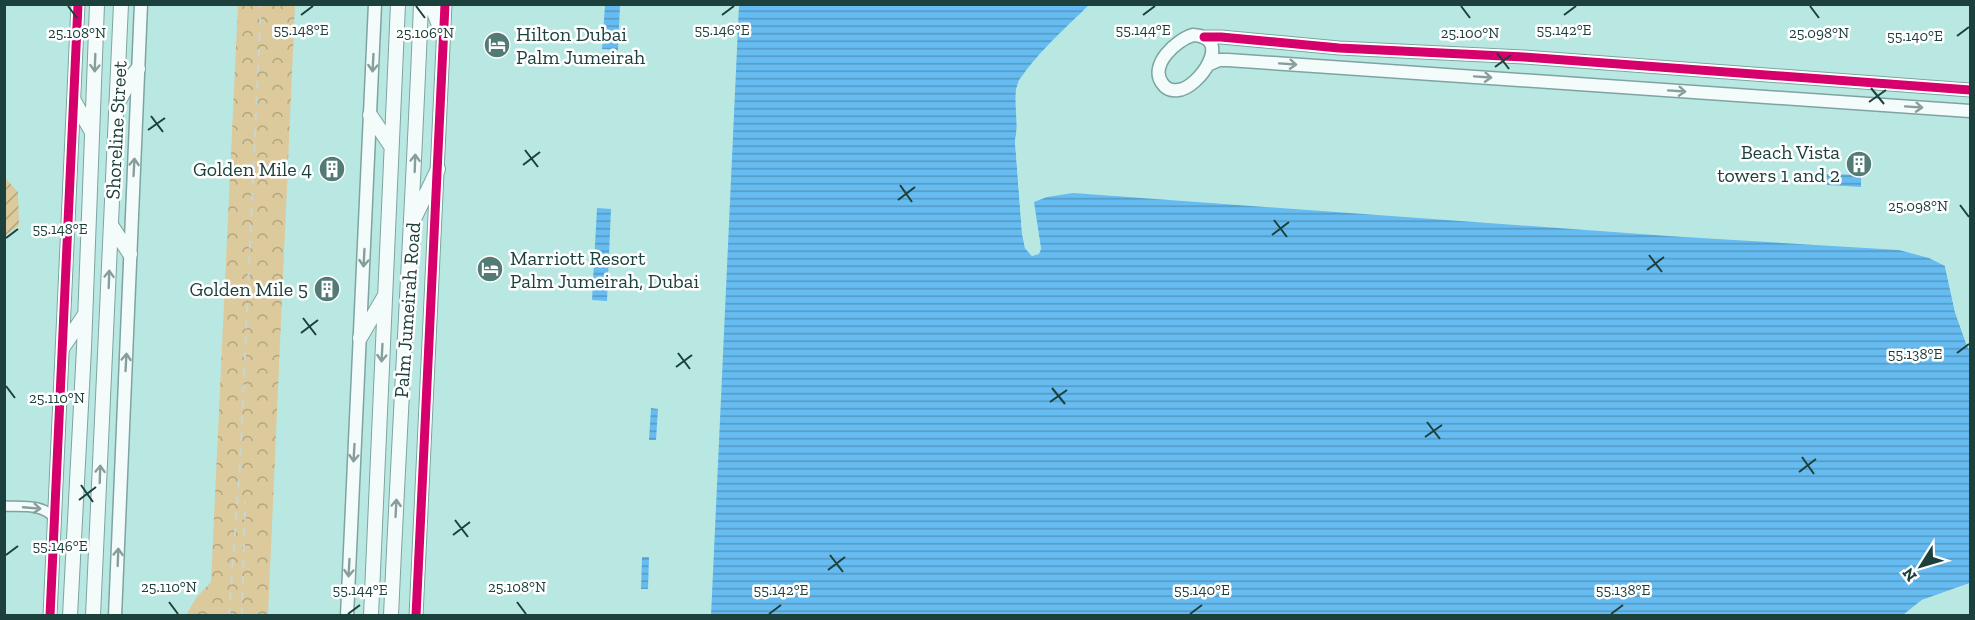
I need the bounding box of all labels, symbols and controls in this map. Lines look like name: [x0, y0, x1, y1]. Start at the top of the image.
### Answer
text: 55.148°E: [273, 21, 329, 39]
text: 55.146°E: [694, 21, 750, 39]
text: 55.144°E: [1116, 21, 1171, 39]
text: 55.142°E: [1537, 21, 1592, 39]
place label: Hilton Dubai Palm Jumeirah: [516, 22, 646, 69]
text: 25.108°N: [48, 24, 106, 42]
text: 25.106°N: [396, 24, 454, 42]
text: 25.100°N: [1441, 24, 1499, 42]
text: 25.098°N: [1789, 24, 1849, 42]
text: 55.140°E: [1887, 27, 1943, 45]
hotel icon: Hilton Dubai Palm Jumeirah: [482, 30, 512, 60]
one-way arrow: [90, 52, 101, 72]
one-way arrow: [367, 52, 378, 72]
one-way arrow: [1278, 58, 1298, 69]
street label: Shoreline Street: [100, 59, 132, 200]
one-way arrow: [1472, 72, 1492, 83]
one-way arrow: [1667, 86, 1687, 97]
one-way arrow: [1903, 102, 1923, 113]
place label: Beach Vista towers 1 and 2: [1717, 140, 1840, 187]
building icon: Beach Vista towers 1 and 2: [1844, 149, 1874, 179]
building icon: Golden Mile 4: [317, 154, 347, 184]
one-way arrow: [409, 154, 421, 173]
place label: Golden Mile 4: [193, 157, 312, 181]
one-way arrow: [128, 158, 139, 178]
text: 25.098°N: [1888, 197, 1948, 215]
text: 55.148°E: [32, 220, 88, 238]
street label: Palm Jumeirah Road: [389, 221, 425, 399]
place label: Marriott Resort Palm Jumeirah, Dubai: [510, 246, 699, 293]
one-way arrow: [358, 247, 369, 267]
hotel icon: Marriott Resort Palm Jumeirah, Dubai: [475, 254, 505, 284]
one-way arrow: [103, 270, 114, 289]
building icon: Golden Mile 5: [312, 274, 342, 304]
place label: Golden Mile 5: [189, 277, 308, 301]
one-way arrow: [377, 343, 388, 363]
text: 55.138°E: [1888, 345, 1942, 363]
one-way arrow: [120, 353, 131, 373]
text: 25.110°N: [29, 389, 85, 407]
one-way arrow: [349, 442, 360, 462]
one-way arrow: [95, 464, 106, 484]
one-way arrow: [390, 498, 401, 518]
one-way arrow: [22, 503, 41, 514]
north arrow: [1891, 536, 1951, 596]
text: 55.146°E: [32, 537, 88, 555]
one-way arrow: [112, 548, 123, 568]
one-way arrow: [343, 557, 354, 577]
text: N: [1898, 564, 1921, 585]
text: 25.110°N: [141, 578, 197, 596]
text: 25.108°N: [488, 578, 546, 596]
text: 55.144°E: [333, 581, 388, 599]
text: 55.142°E: [754, 581, 809, 599]
text: 55.140°E: [1174, 581, 1230, 599]
text: 55.138°E: [1596, 581, 1650, 599]

